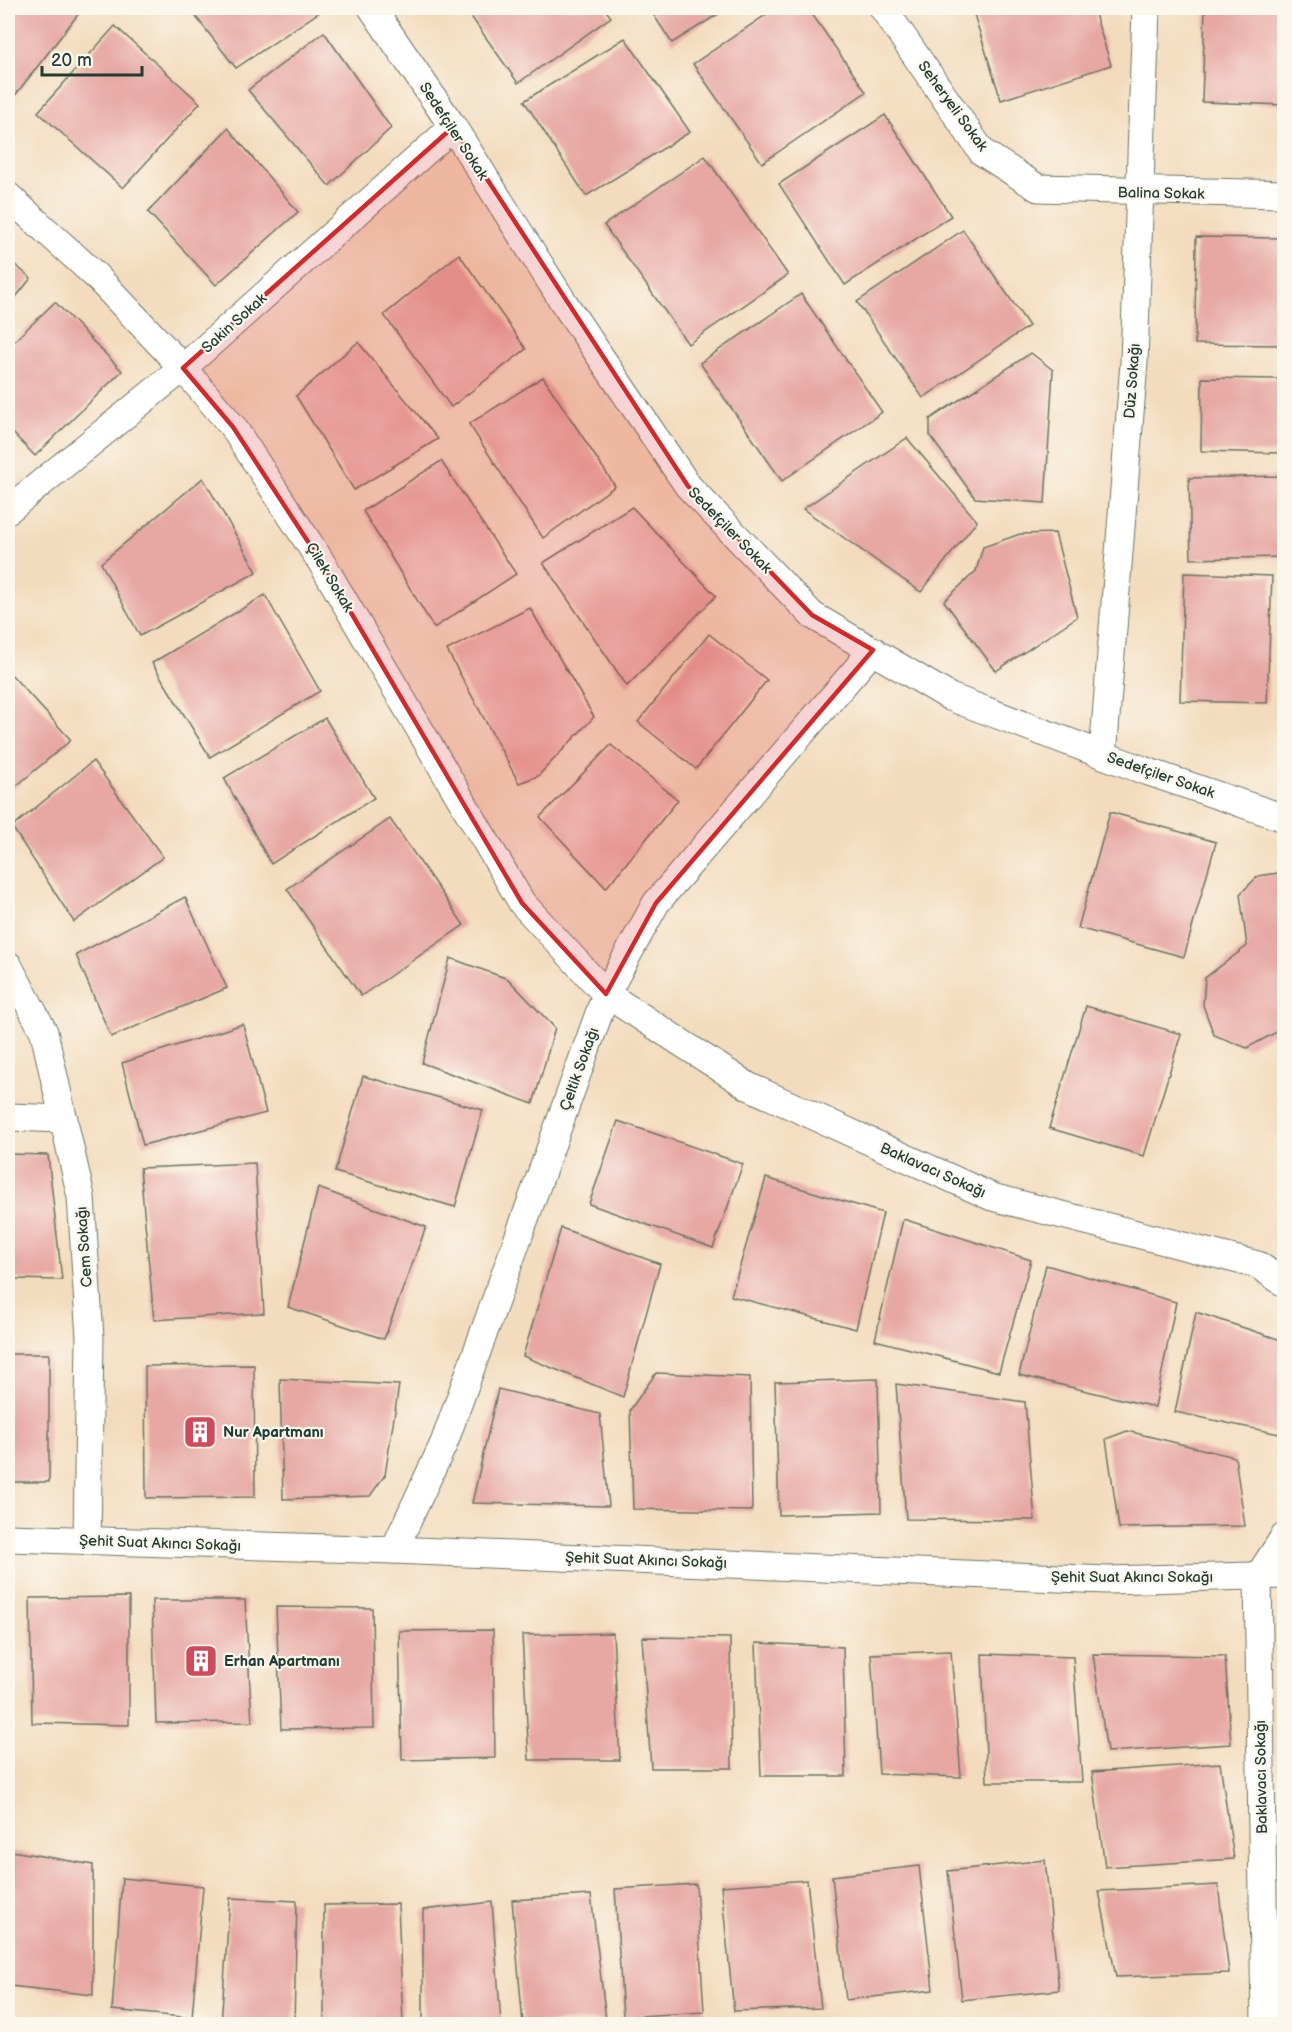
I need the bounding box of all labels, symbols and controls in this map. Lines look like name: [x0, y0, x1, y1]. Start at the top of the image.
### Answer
scale bar: [42, 39, 142, 77]
text: 20 m: [51, 50, 92, 71]
street label: Seheryeli Sokak: [913, 57, 992, 156]
street label: Sedefçiler Sokak: [415, 79, 493, 184]
street label: Balina Sokak: [1117, 183, 1205, 204]
street label: Sakin Sokak: [198, 289, 271, 358]
street label: Düz Sokağı: [1120, 343, 1145, 419]
street label: Sedefçiler Sokak: [684, 483, 776, 578]
street label: Çilek Sokak: [301, 539, 358, 616]
street label: Sedefçiler Sokak: [1104, 748, 1218, 803]
street label: Çeltik Sokağı: [556, 1025, 603, 1114]
street label: Baklavacı Sokağı: [877, 1139, 989, 1202]
street label: Cem Sokağı: [72, 1206, 97, 1288]
building icon: Nur Apartmanı: [182, 1414, 218, 1450]
place label: Nur Apartmanı: [223, 1423, 324, 1442]
street label: Şehit Suat Akıncı Sokağı: [79, 1531, 241, 1556]
street label: Şehit Suat Akıncı Sokağı: [565, 1548, 727, 1573]
street label: Şehit Suat Akıncı Sokağı: [1051, 1568, 1213, 1587]
building icon: Erhan Apartmanı: [183, 1643, 219, 1679]
place label: Erhan Apartmanı: [224, 1652, 340, 1671]
street label: Baklavacı Sokağı: [1251, 1720, 1272, 1834]

